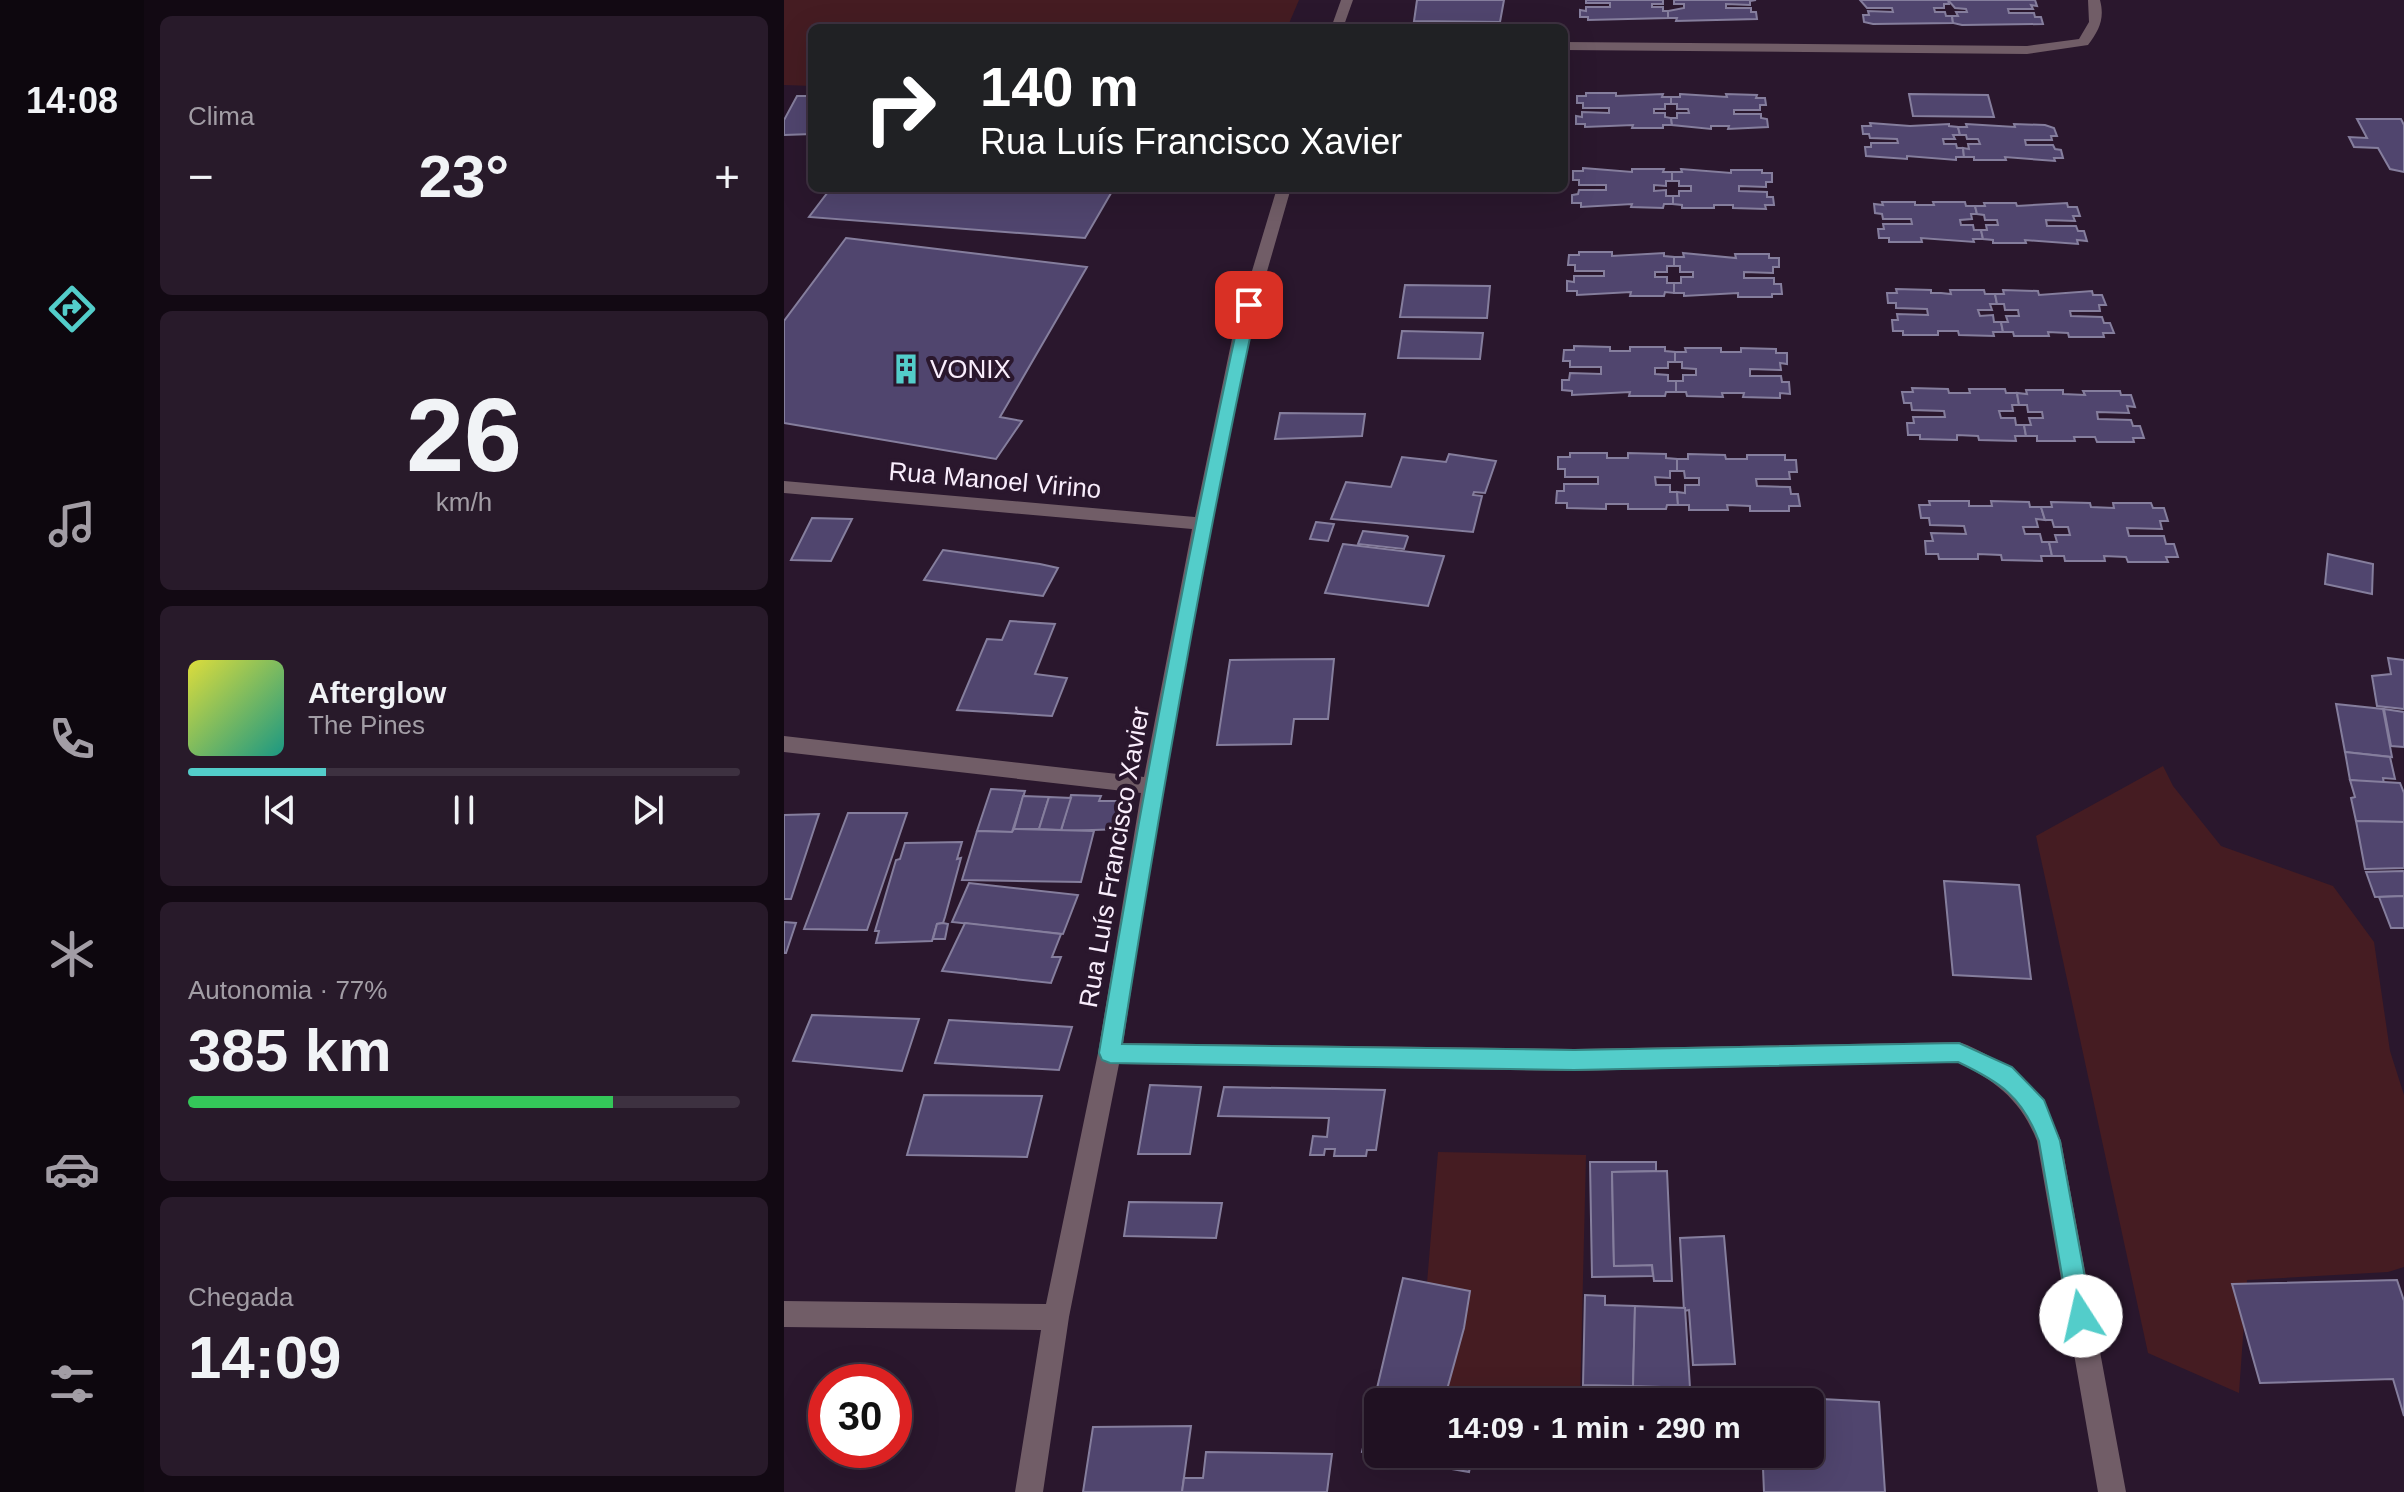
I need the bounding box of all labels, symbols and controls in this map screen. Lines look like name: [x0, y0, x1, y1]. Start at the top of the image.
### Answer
text: 140 m: [980, 55, 1139, 118]
icon: right: [848, 56, 952, 160]
text: 14:08: [26, 80, 118, 121]
text: Clima: [188, 101, 254, 131]
text: Rua Luís Francisco Xavier: [980, 121, 1402, 162]
text: 23°: [419, 143, 509, 210]
text: −: [188, 152, 214, 201]
text: +: [714, 152, 740, 201]
pin: [1215, 271, 1283, 339]
icon: directions: [44, 281, 100, 337]
icon: arrive: [1227, 283, 1271, 327]
building icon: VONIX: [889, 352, 923, 386]
place label: VONIX: [930, 354, 1011, 384]
text: 26: [406, 377, 522, 493]
street label: Rua Manoel Virino: [887, 456, 1103, 504]
text: km/h: [436, 487, 492, 517]
icon: music: [44, 496, 100, 552]
text: Afterglow: [308, 676, 446, 709]
street label: Rua Luís Francisco Xavier: [1073, 704, 1155, 1010]
text: The Pines: [308, 710, 425, 740]
icon: phone: [44, 711, 100, 767]
icon: previous: [258, 788, 302, 832]
icon: pause: [442, 788, 486, 832]
icon: next: [626, 788, 670, 832]
icon: climate: [44, 926, 100, 982]
text: Autonomia · 77%: [188, 975, 387, 1005]
text: 385 km: [188, 1017, 392, 1084]
icon: car: [44, 1141, 100, 1197]
position arrow: [2039, 1274, 2123, 1358]
text: Chegada: [188, 1282, 294, 1312]
text: 14:09: [188, 1324, 341, 1391]
icon: filters: [44, 1356, 100, 1412]
speed limit sign: 30: [808, 1364, 912, 1468]
text: 14:09 · 1 min · 290 m: [1447, 1411, 1741, 1444]

